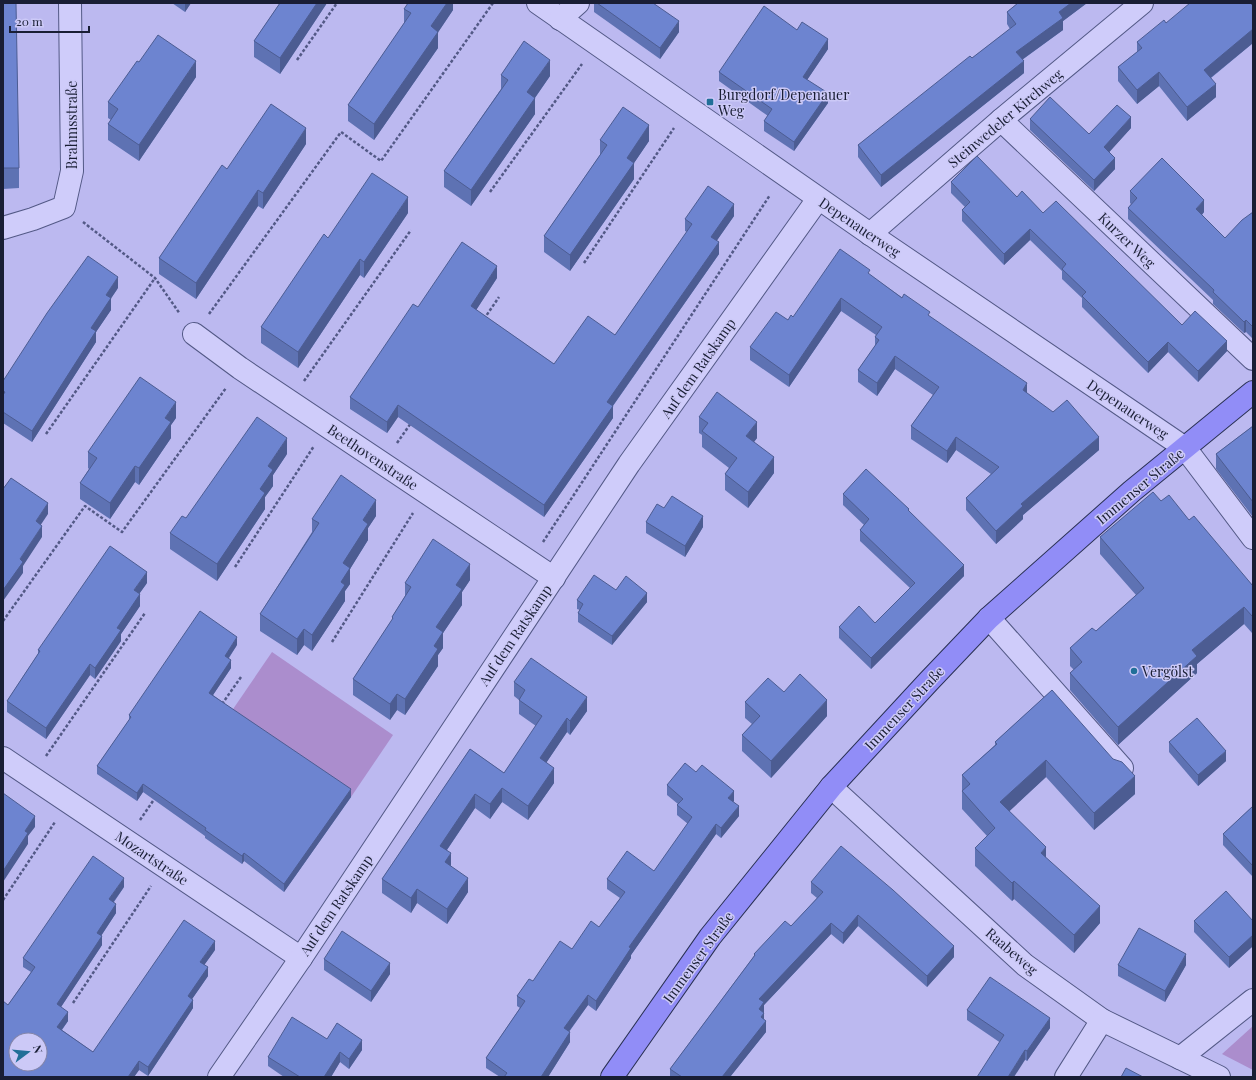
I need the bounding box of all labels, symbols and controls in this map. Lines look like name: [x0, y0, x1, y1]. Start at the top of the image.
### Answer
scale bar: [10, 8, 89, 34]
text: 20 m: [16, 13, 43, 29]
street label: Steinwedeler Kirchweg: [944, 64, 1067, 172]
street label: Brahmsstraße: [62, 81, 81, 169]
place label: Burgdorf/Depenauer Weg: [717, 85, 850, 120]
marker: Burgdorf/Depenauer Weg: [705, 97, 715, 107]
street label: Depenauerweg: [816, 193, 905, 262]
street label: Kurzer Weg: [1094, 208, 1160, 272]
street label: Auf dem Ratskamp: [656, 314, 740, 423]
street label: Depenauerweg: [1084, 375, 1173, 444]
street label: Beethovenstraße: [324, 420, 422, 494]
street label: Immenser Straße: [1092, 444, 1188, 528]
street label: Auf dem Ratskamp: [474, 581, 556, 690]
street label: Immenser Straße: [860, 662, 948, 754]
place label: Vergölst: [1141, 662, 1194, 681]
marker: Vergölst: [1129, 666, 1139, 676]
street label: Mozartstraße: [112, 827, 192, 889]
street label: Auf dem Ratskamp: [295, 851, 377, 960]
street label: Immenser Straße: [658, 907, 738, 1007]
street label: Raabeweg: [982, 923, 1042, 979]
north arrow: [8, 1032, 48, 1072]
text: N: [30, 1043, 46, 1055]

